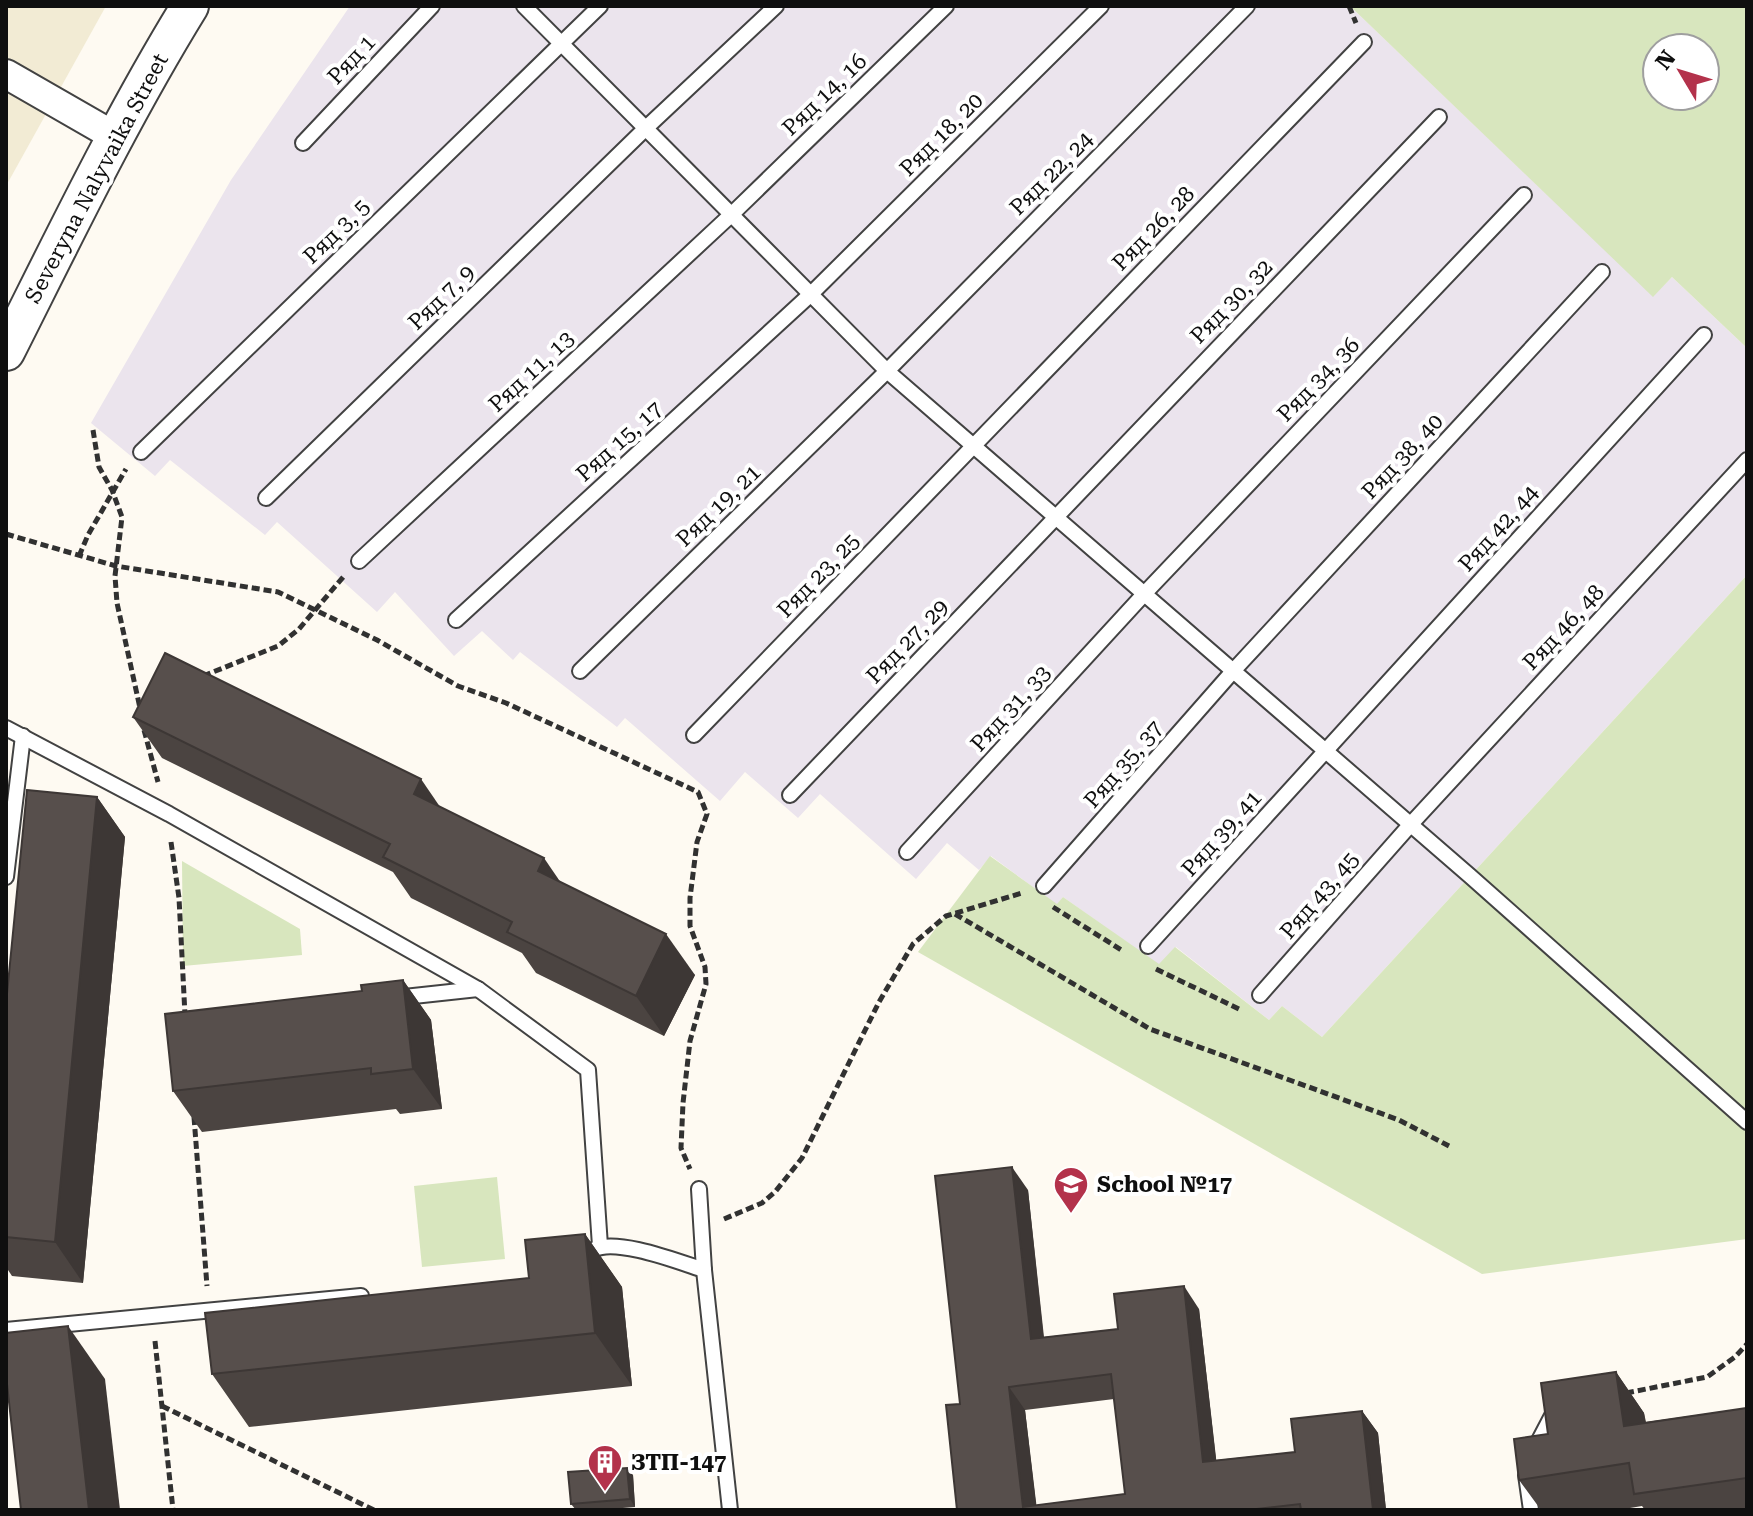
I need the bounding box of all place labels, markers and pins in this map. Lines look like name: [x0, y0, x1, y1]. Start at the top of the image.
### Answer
school or university icon: School №17: [1052, 1165, 1090, 1215]
place label: School №17: [1097, 1172, 1232, 1197]
building icon: ЗТП-147: [586, 1443, 624, 1493]
place label: ЗТП-147: [631, 1450, 726, 1475]

